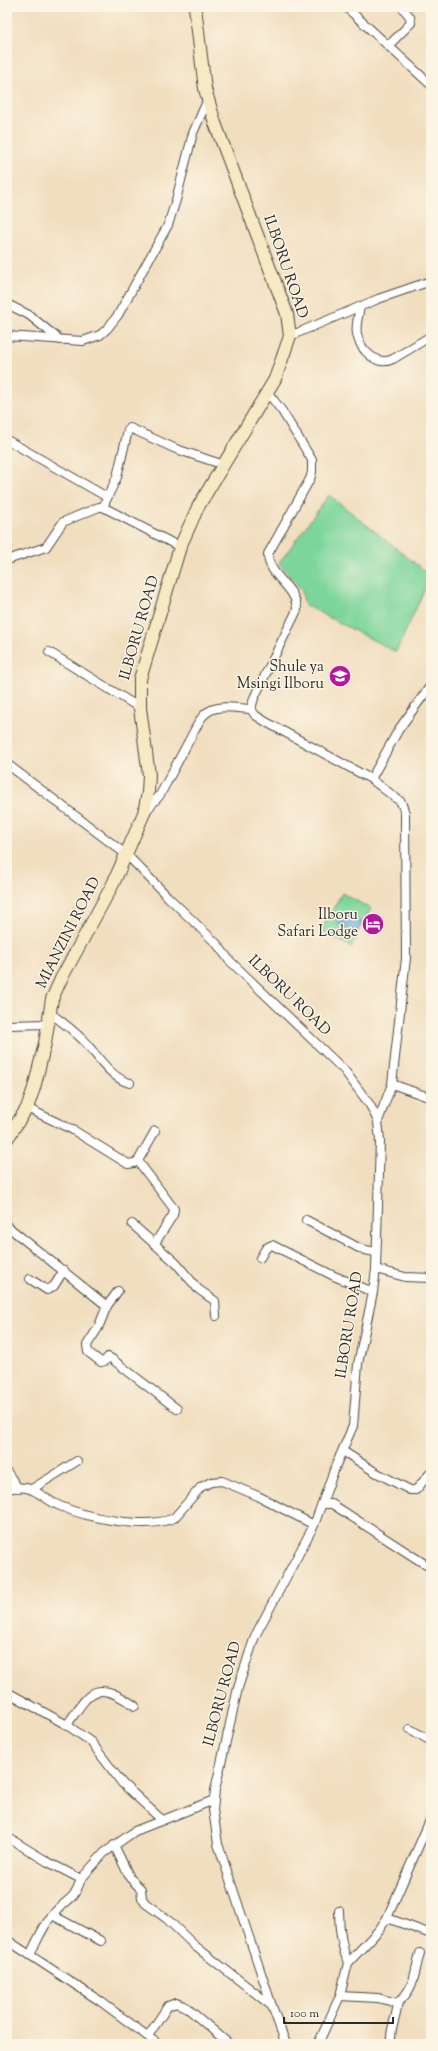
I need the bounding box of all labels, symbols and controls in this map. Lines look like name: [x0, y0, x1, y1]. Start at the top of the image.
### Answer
street label: ILBORU ROAD: [257, 213, 313, 322]
street label: ILBORU ROAD: [115, 573, 165, 683]
place label: Shule ya Msingi Ilboru: [237, 657, 324, 695]
school or university icon: Shule ya Msingi Ilboru: [327, 663, 353, 689]
street label: MIANZINI ROAD: [32, 873, 106, 992]
place label: Ilboru Safari Lodge: [277, 905, 358, 943]
hotel icon: Ilboru Safari Lodge: [360, 911, 386, 937]
street label: ILBORU ROAD: [243, 951, 335, 1041]
street label: ILBORU ROAD: [331, 1270, 369, 1380]
street label: ILBORU ROAD: [199, 1639, 247, 1749]
scale bar: [284, 1999, 393, 2025]
text: 100 m: [290, 2005, 319, 2023]

